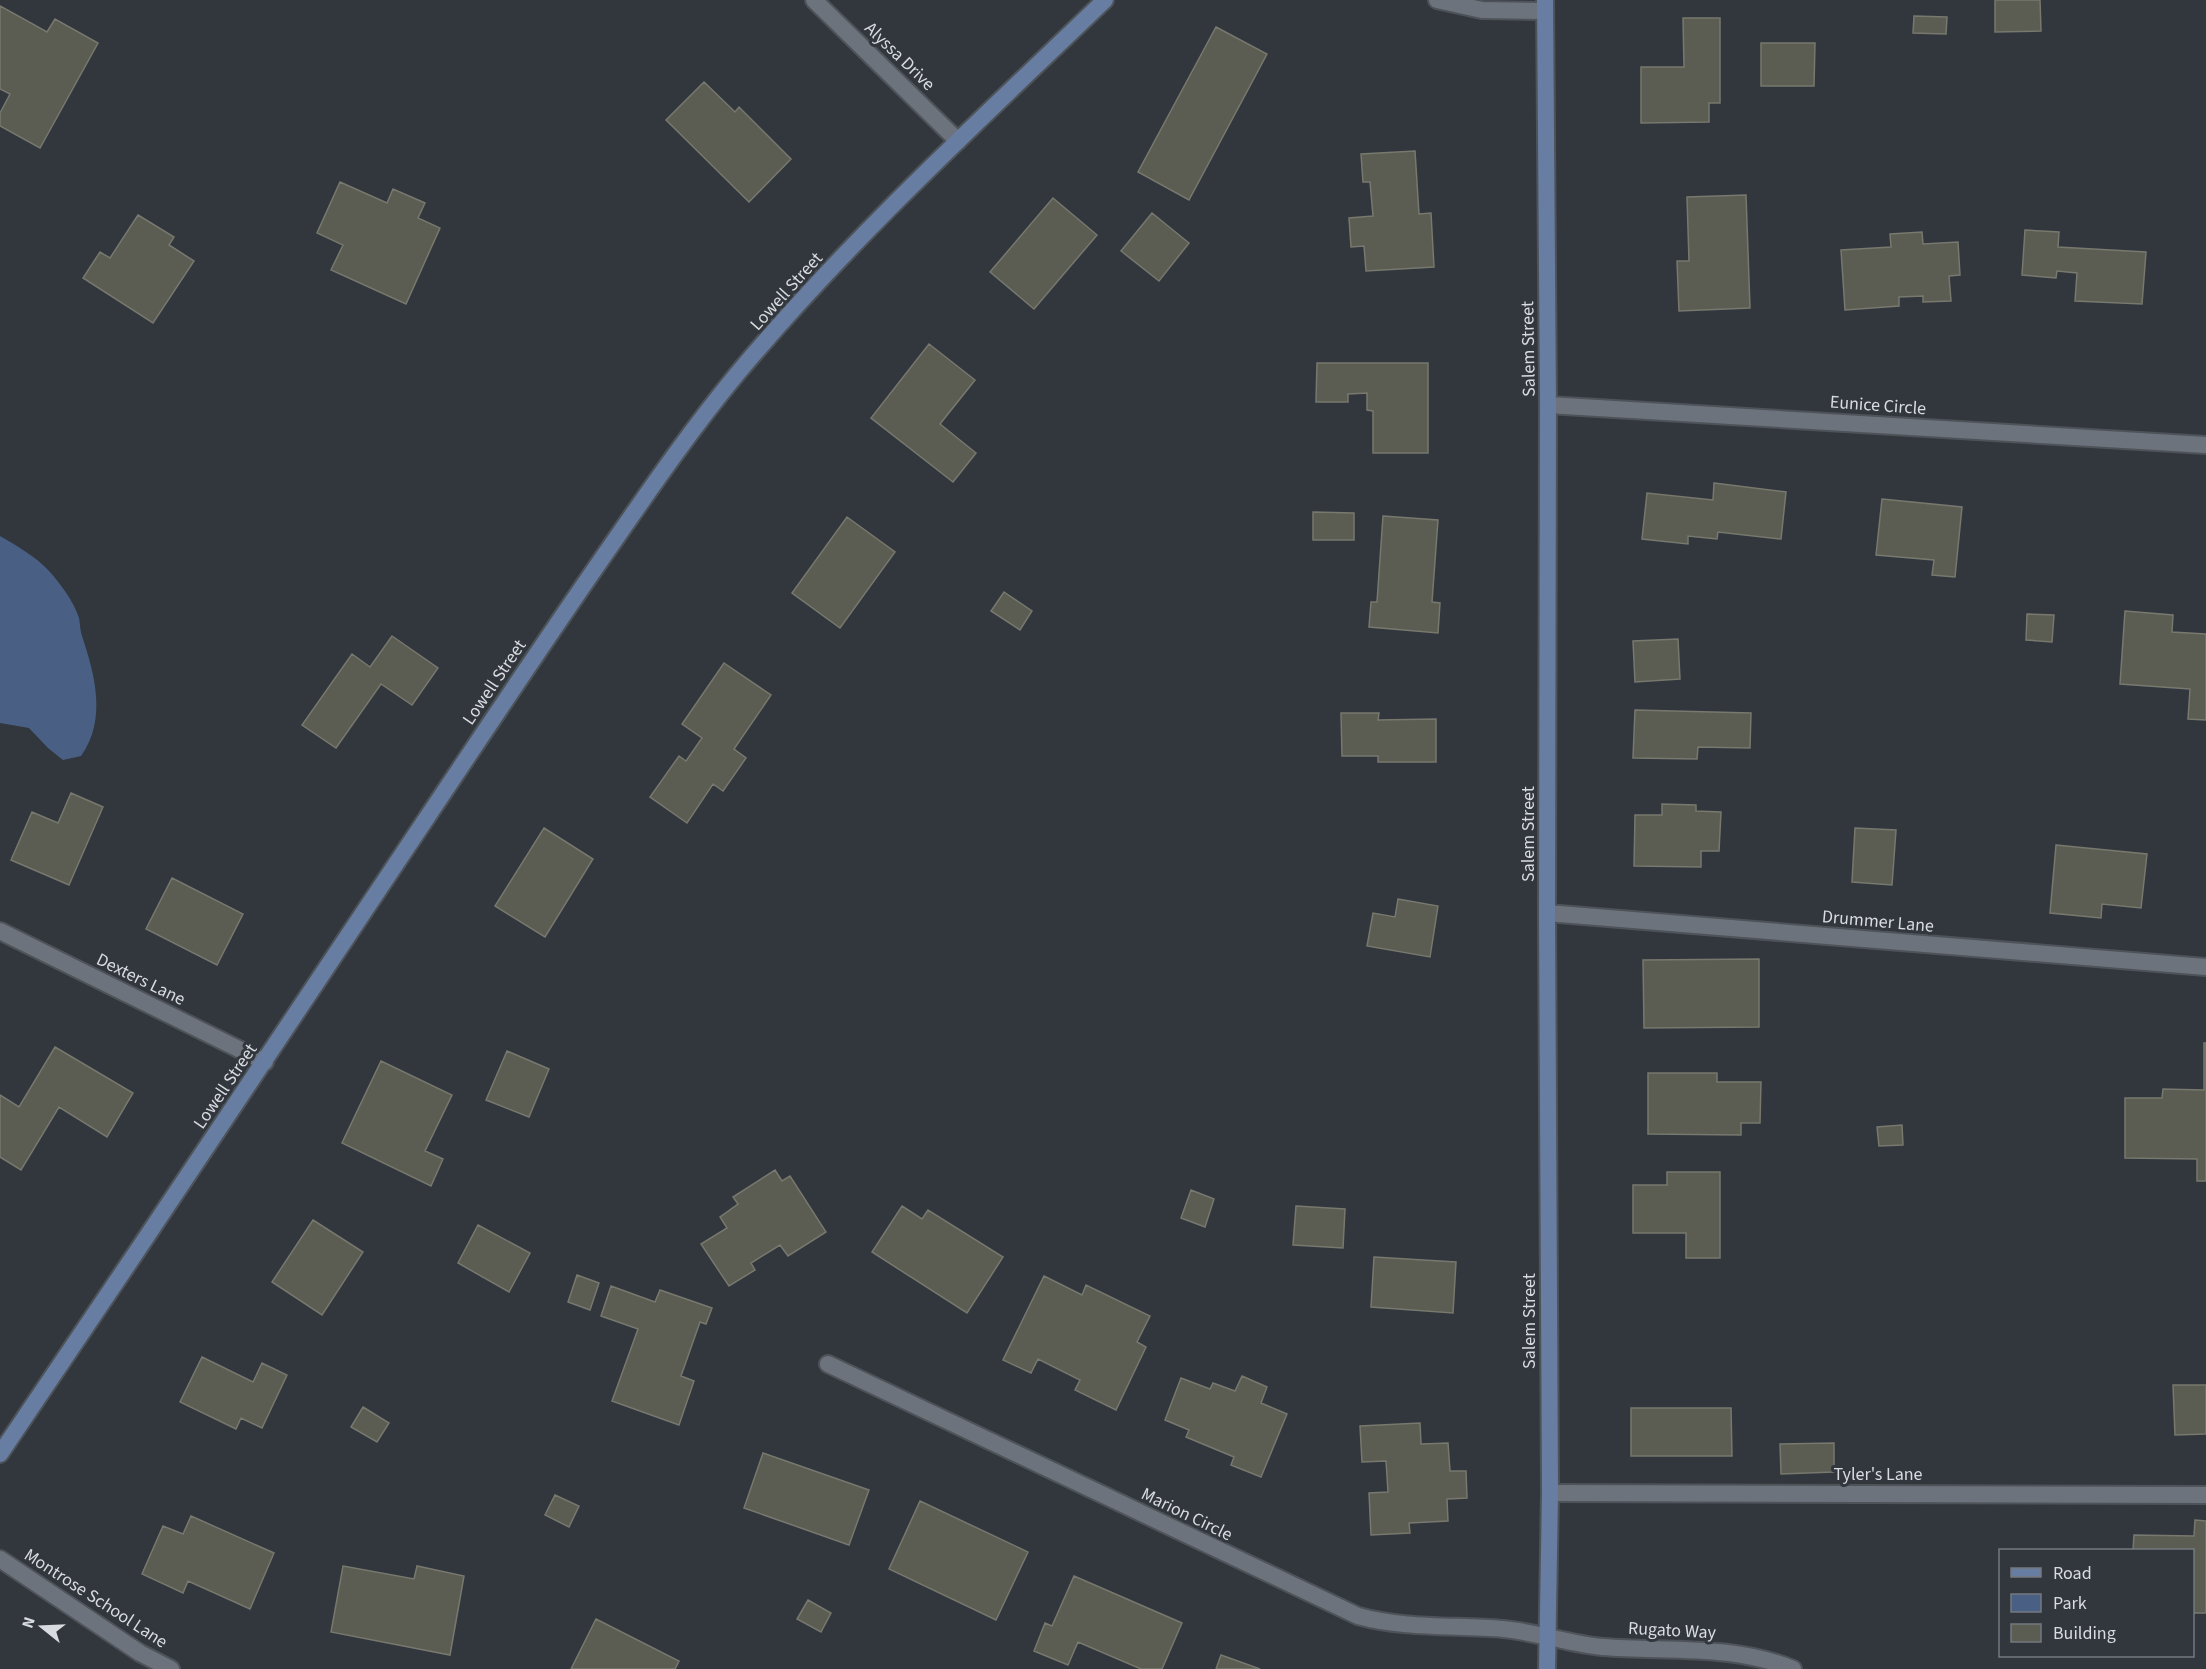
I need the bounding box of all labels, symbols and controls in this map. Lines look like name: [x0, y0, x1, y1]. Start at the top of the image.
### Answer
street label: Alyssa Drive: [859, 16, 941, 96]
street label: Lowell Street: [744, 247, 828, 336]
street label: Salem Street: [1515, 301, 1542, 397]
street label: Eunice Circle: [1829, 390, 1927, 421]
street label: Lowell Street: [457, 635, 532, 730]
street label: Salem Street: [1516, 786, 1541, 882]
street label: Drummer Lane: [1821, 904, 1935, 939]
street label: Dexters Lane: [92, 947, 190, 1012]
street label: Lowell Street: [188, 1039, 263, 1134]
street label: Salem Street: [1517, 1273, 1542, 1369]
street label: Tyler's Lane: [1833, 1462, 1923, 1487]
street label: Marion Circle: [1137, 1482, 1237, 1547]
street label: Montrose School Lane: [19, 1543, 172, 1654]
legend: [1999, 1549, 2194, 1657]
text: Road: [2053, 1561, 2092, 1586]
text: Park: [2053, 1591, 2087, 1616]
north arrow: [12, 1597, 72, 1657]
text: N: [17, 1614, 41, 1631]
street label: Rugato Way: [1627, 1616, 1717, 1645]
text: Building: [2053, 1621, 2116, 1646]

